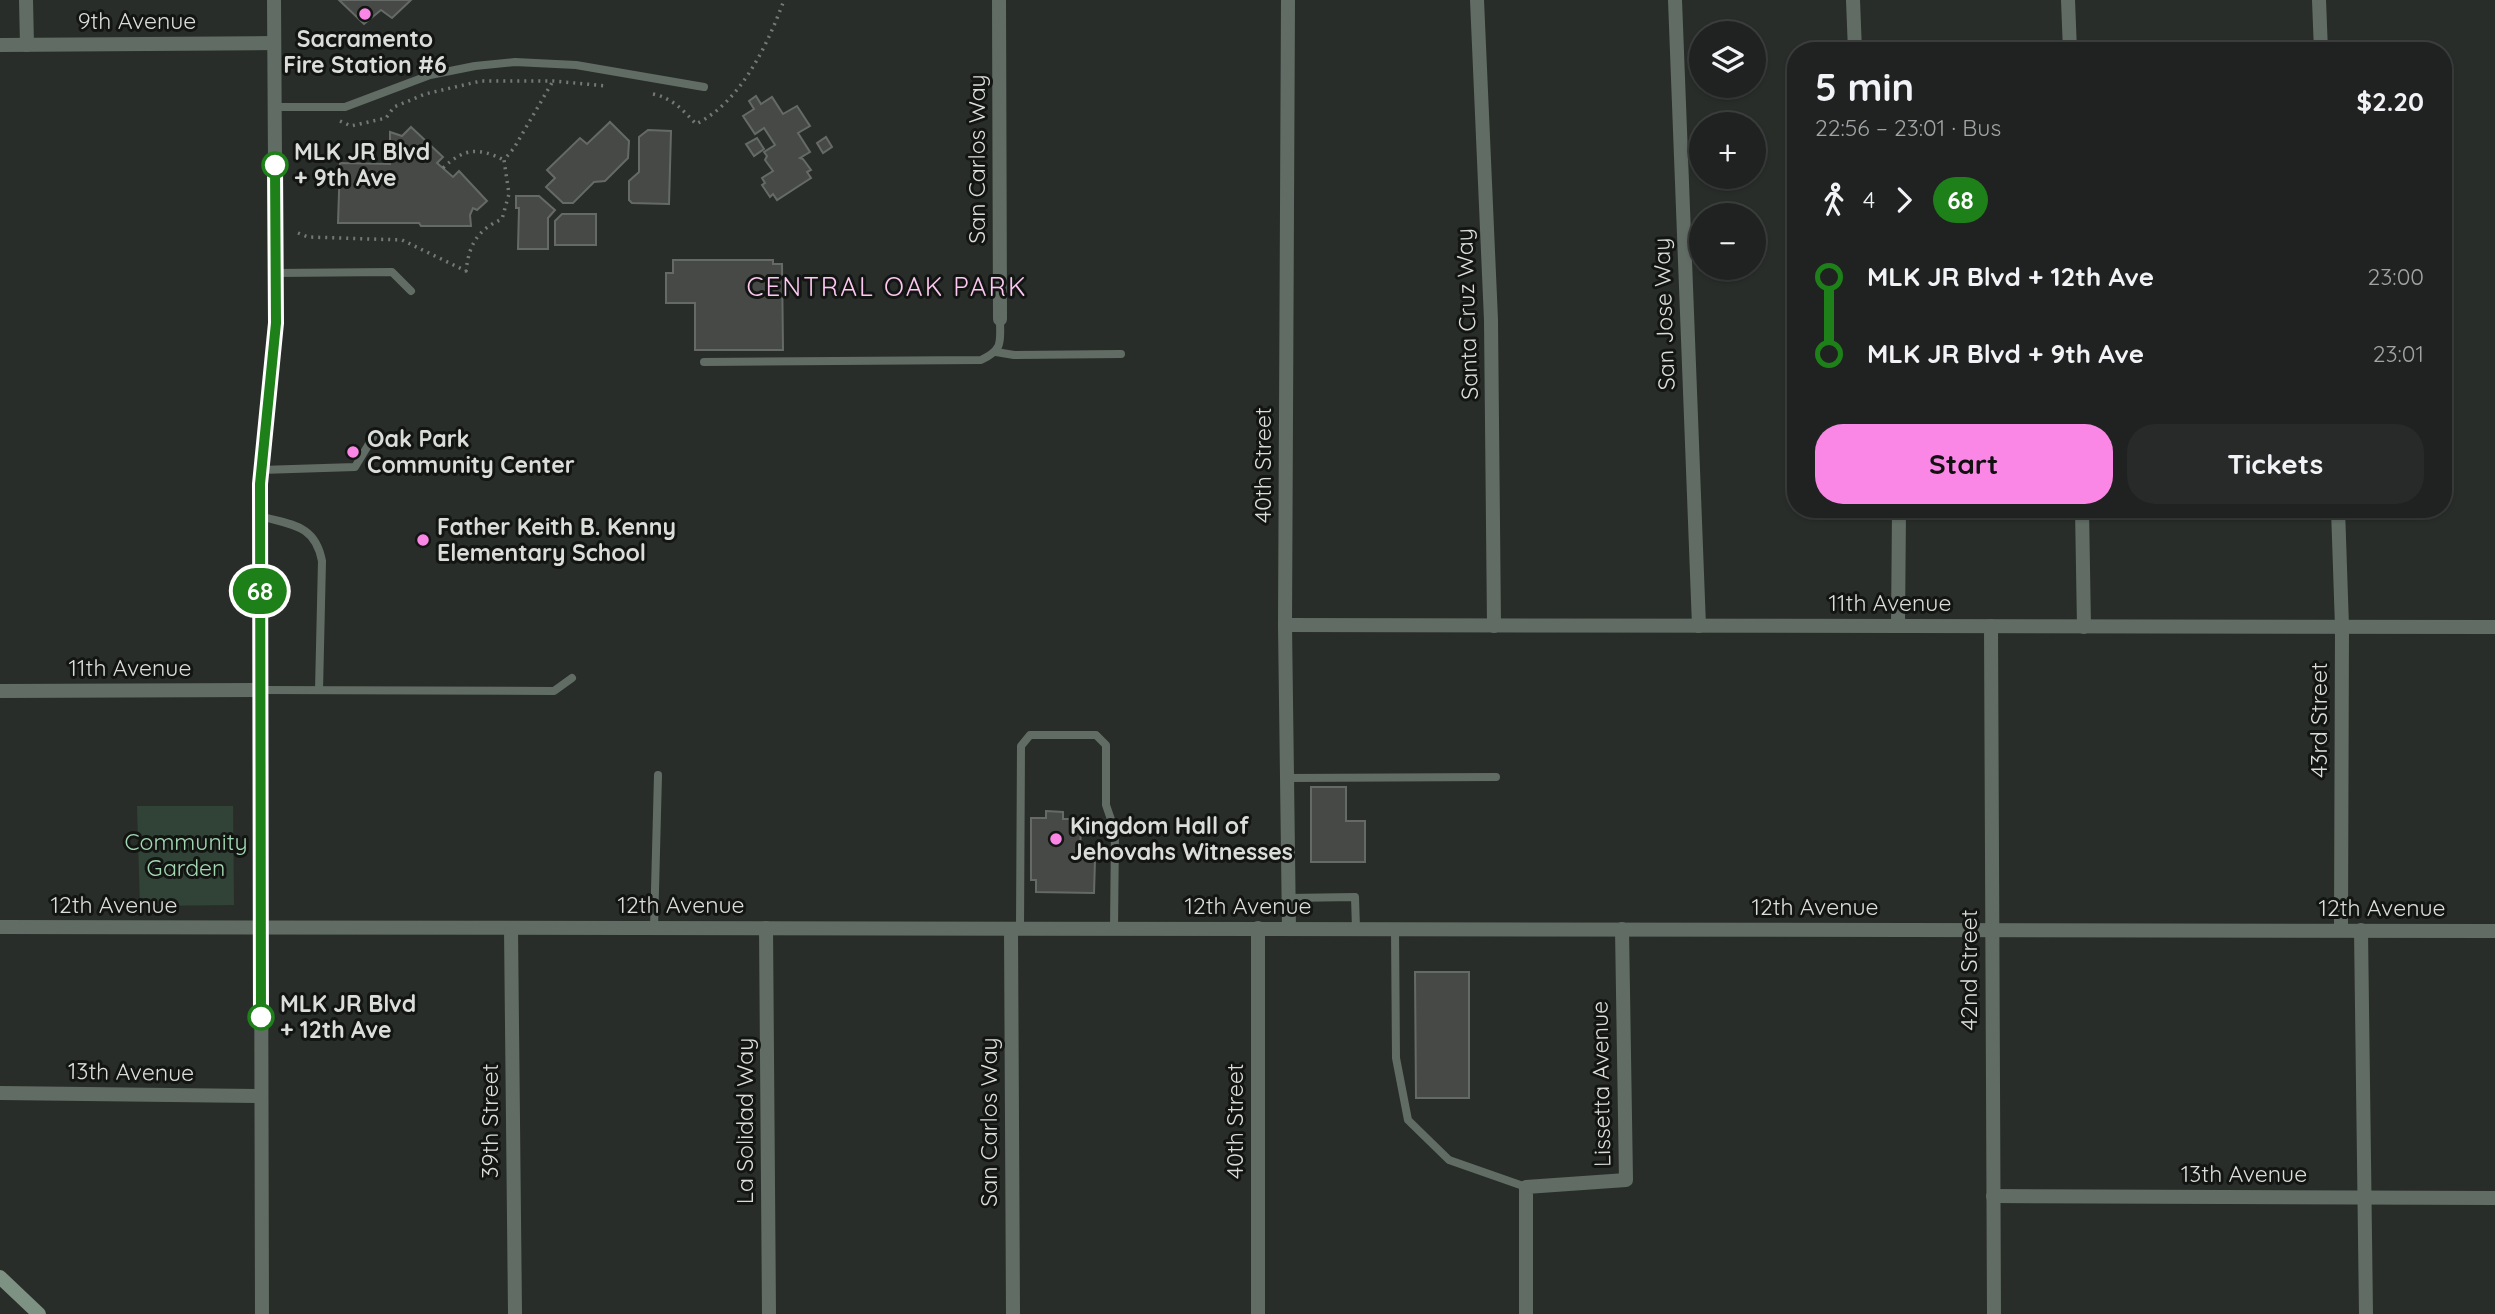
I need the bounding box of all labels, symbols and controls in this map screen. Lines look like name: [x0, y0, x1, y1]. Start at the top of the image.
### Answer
street label: 9th Avenue: [78, 6, 196, 35]
marker: Sacramento Fire Station #6: [357, 6, 373, 22]
map controls: [1689, 21, 1766, 280]
button: layers: [1689, 21, 1766, 98]
place label: Sacramento Fire Station #6: [283, 24, 447, 79]
text: 5 min: [1815, 63, 1914, 111]
street label: San Carlos Way: [962, 74, 991, 244]
text: $2.20: [2356, 85, 2424, 118]
button: +: [1689, 112, 1766, 189]
text: 22:56 – 23:01 · Bus: [1815, 113, 2001, 142]
place label: MLK JR Blvd + 9th Ave: [294, 137, 430, 192]
marker: MLK JR Blvd + 9th Ave: [262, 152, 288, 178]
icon: walk: [1815, 181, 1853, 219]
icon: forward: [1885, 181, 1923, 219]
text: 4: [1863, 185, 1875, 214]
text: 68: [1947, 185, 1974, 215]
button: −: [1689, 203, 1766, 280]
street label: Santa Cruz Way: [1449, 228, 1484, 400]
street label: San Jose Way: [1646, 237, 1681, 391]
text: MLK JR Blvd + 12th Ave: [1867, 260, 2154, 293]
text: 23:00: [2368, 262, 2424, 291]
district label: CENTRAL OAK PARK: [746, 270, 1028, 303]
text: MLK JR Blvd + 9th Ave: [1867, 337, 2144, 370]
text: 23:01: [2373, 339, 2424, 368]
street label: 40th Street: [1248, 407, 1277, 523]
place label: Oak Park Community Center: [367, 424, 575, 479]
button: Start: [1815, 424, 2113, 504]
button: Tickets: [2127, 424, 2424, 504]
marker: Oak Park Community Center: [345, 444, 361, 460]
place label: Father Keith B. Kenny Elementary School: [437, 512, 676, 567]
marker: Father Keith B. Kenny Elementary School: [415, 532, 431, 548]
line badge: 68: [229, 568, 292, 614]
text: 68: [247, 576, 273, 606]
street label: 11th Avenue: [1829, 588, 1951, 617]
street label: 11th Avenue: [69, 653, 191, 682]
street label: 43rd Street: [2304, 662, 2333, 778]
place label: Kingdom Hall of Jehovahs Witnesses: [1070, 811, 1293, 866]
park label: Community Garden: [124, 827, 248, 882]
marker: Kingdom Hall of Jehovahs Witnesses: [1048, 831, 1064, 847]
street label: 12th Avenue: [50, 890, 178, 919]
street label: 12th Avenue: [617, 890, 745, 919]
street label: 12th Avenue: [1184, 891, 1312, 920]
street label: 12th Avenue: [1751, 892, 1879, 921]
street label: 12th Avenue: [2318, 893, 2446, 922]
street label: 42nd Street: [1954, 909, 1983, 1031]
place label: MLK JR Blvd + 12th Ave: [280, 989, 416, 1044]
street label: Lissetta Avenue: [1585, 1001, 1616, 1167]
marker: MLK JR Blvd + 12th Ave: [248, 1004, 274, 1030]
street label: San Carlos Way: [974, 1037, 1003, 1207]
street label: La Solidad Way: [730, 1038, 759, 1204]
street label: 13th Avenue: [68, 1056, 194, 1087]
street label: 39th Street: [475, 1063, 504, 1178]
street label: 40th Street: [1220, 1063, 1249, 1179]
street label: 13th Avenue: [2181, 1159, 2307, 1188]

